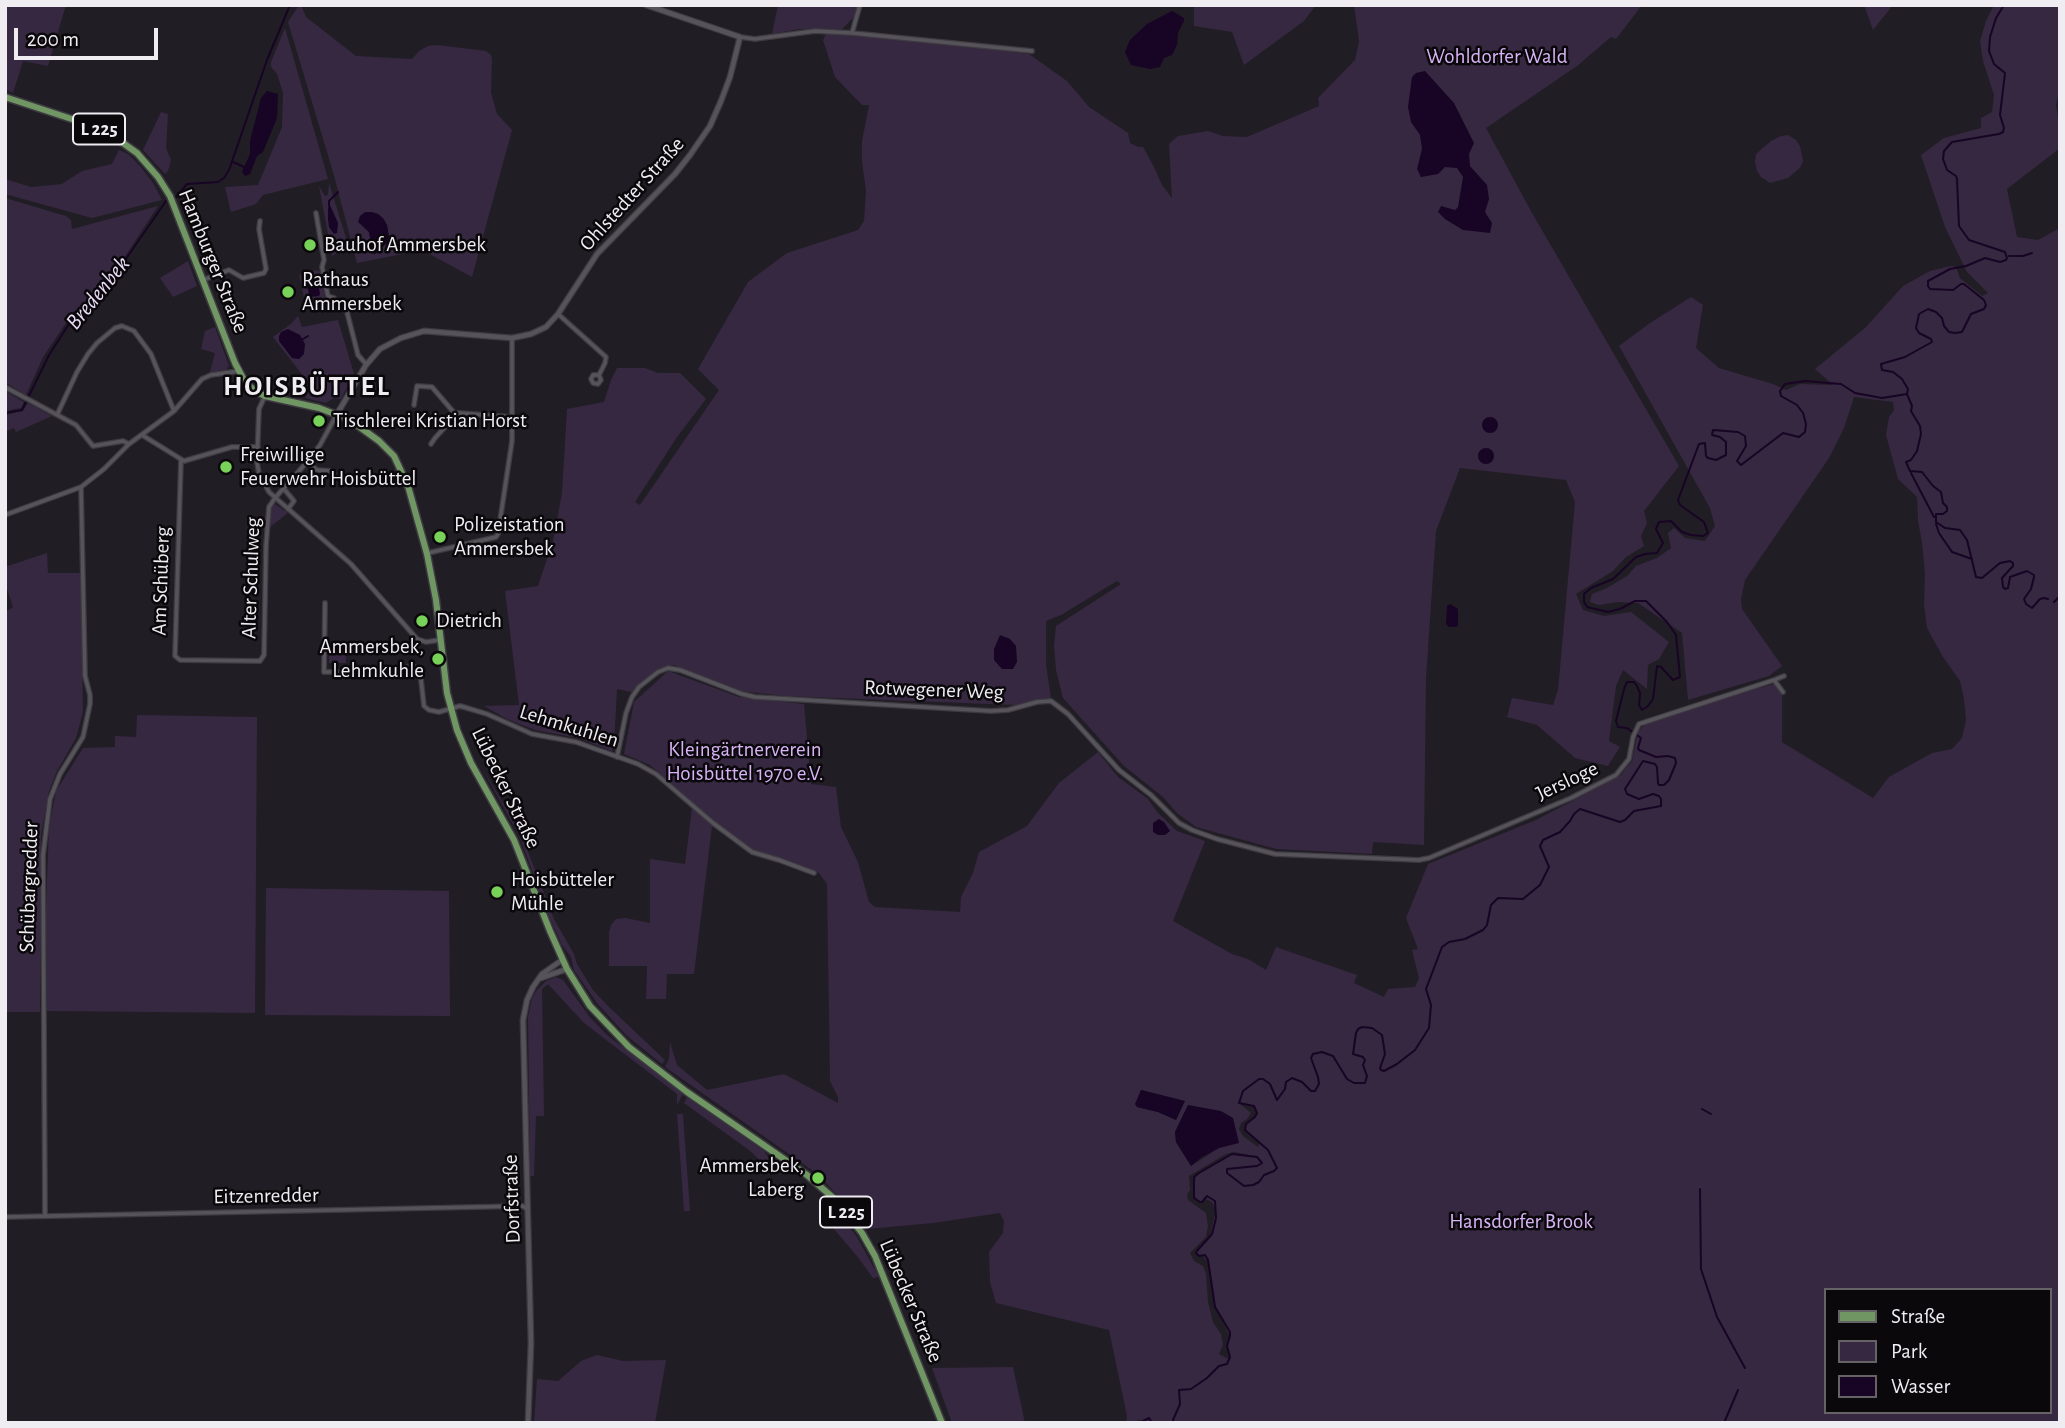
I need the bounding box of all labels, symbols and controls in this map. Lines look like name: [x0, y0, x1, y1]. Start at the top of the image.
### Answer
scale bar: [18, 14, 161, 58]
text: 200 m: [27, 29, 79, 50]
park label: Wohldorfer Wald: [1426, 44, 1568, 70]
road number: L 225: [73, 113, 125, 144]
street label: Ohlstedter Straße: [574, 132, 690, 256]
street label: Hamburger Straße: [173, 186, 253, 336]
place label: Bauhof Ammersbek: [324, 232, 486, 258]
marker: Bauhof Ammersbek: [302, 237, 318, 253]
water label: Bredenbek: [60, 251, 136, 335]
place label: Rathaus Ammersbek: [302, 267, 402, 317]
marker: Rathaus Ammersbek: [280, 284, 296, 300]
district label: HOISBÜTTEL: [224, 370, 390, 404]
place label: Tischlerei Kristian Horst: [333, 408, 527, 434]
marker: Tischlerei Kristian Horst: [311, 413, 327, 429]
place label: Freiwillige Feuerwehr Hoisbüttel: [240, 442, 417, 492]
marker: Freiwillige Feuerwehr Hoisbüttel: [218, 459, 234, 475]
place label: Polizeistation Ammersbek: [454, 512, 565, 562]
street label: Alter Schulweg: [236, 517, 266, 639]
street label: Am Schüberg: [147, 526, 175, 636]
marker: Polizeistation Ammersbek: [432, 529, 448, 545]
place label: Dietrich: [436, 608, 502, 634]
marker: Dietrich: [414, 613, 430, 629]
place label: Ammersbek, Lehmkuhle: [320, 634, 424, 684]
marker: Ammersbek, Lehmkuhle: [430, 651, 446, 667]
street label: Rotwegener Weg: [864, 675, 1004, 705]
street label: Lehmkuhlen: [516, 699, 622, 753]
street label: Lübecker Straße: [466, 723, 546, 853]
park label: Kleingärtnerverein Hoisbüttel 1970 e.V.: [666, 737, 824, 787]
street label: Jersloge: [1532, 756, 1602, 806]
street label: Schübargredder: [14, 821, 44, 953]
place label: Hoisbütteler Mühle: [511, 867, 614, 917]
marker: Hoisbütteler Mühle: [489, 884, 505, 900]
place label: Ammersbek, Laberg: [700, 1153, 804, 1203]
street label: Dorfstraße: [498, 1154, 526, 1244]
marker: Ammersbek, Laberg: [810, 1170, 826, 1186]
street label: Eitzenredder: [213, 1182, 319, 1210]
road number: L 225: [820, 1196, 872, 1228]
park label: Hansdorfer Brook: [1449, 1209, 1593, 1235]
street label: Lübecker Straße: [874, 1236, 948, 1366]
legend: [1824, 1288, 2051, 1414]
text: Straße: [1891, 1306, 1945, 1327]
text: Park: [1891, 1341, 1927, 1362]
text: Wasser: [1891, 1376, 1950, 1397]

